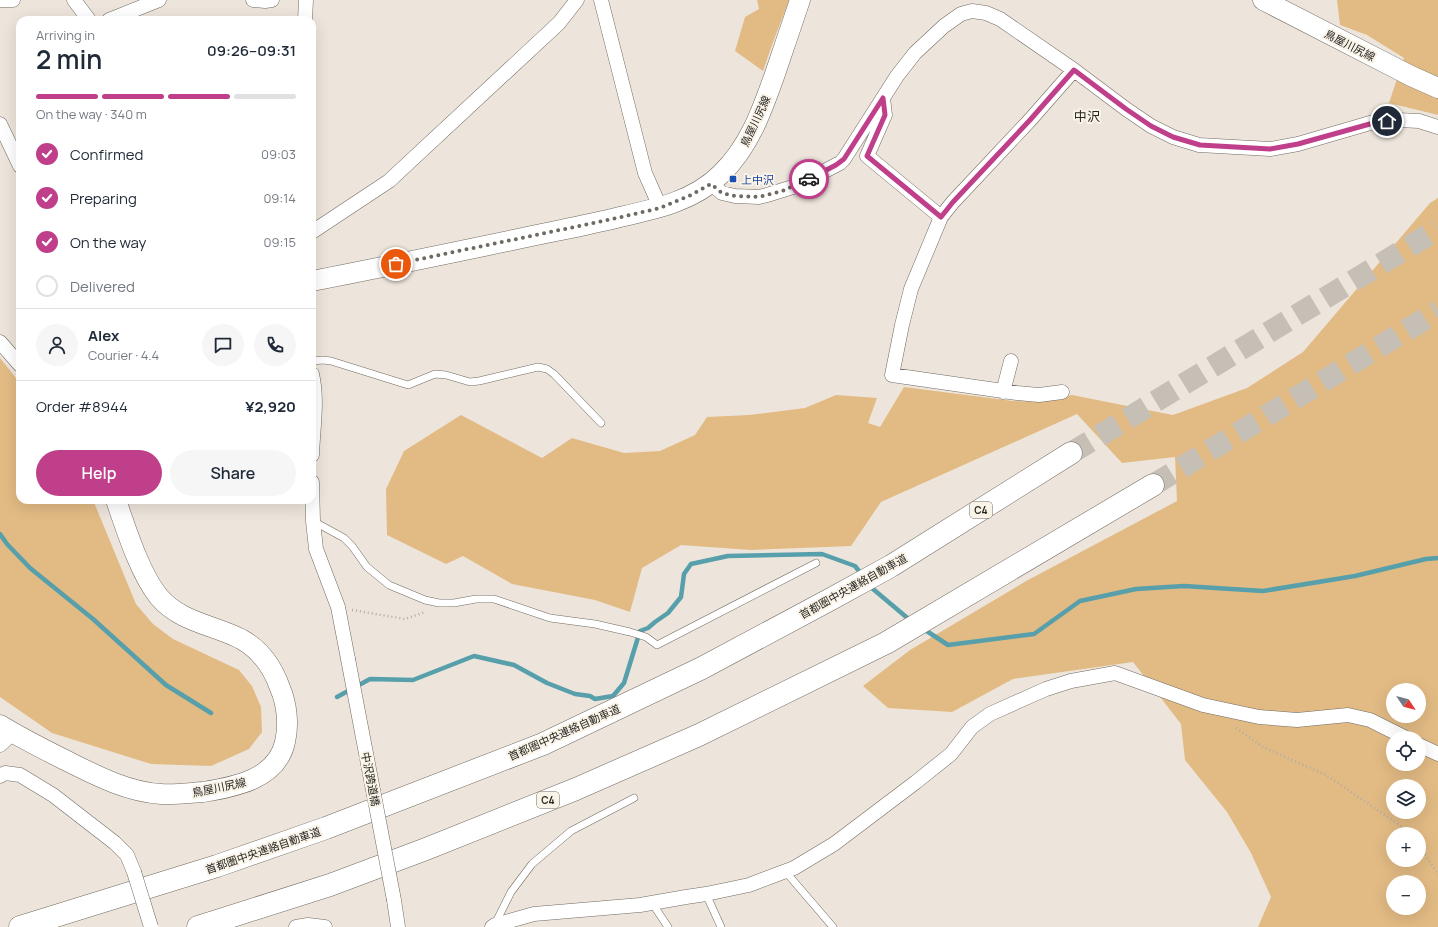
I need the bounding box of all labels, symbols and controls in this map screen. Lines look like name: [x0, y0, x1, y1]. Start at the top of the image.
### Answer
text: Arriving in: [36, 26, 95, 44]
street label: 鳥屋川尻線: [1322, 26, 1378, 64]
text: 09:26–09:31: [207, 40, 296, 61]
text: 2 min: [36, 41, 102, 77]
street label: 鳥屋川尻線: [737, 93, 773, 149]
pin: [1370, 104, 1404, 138]
text: On the way · 340 m: [36, 105, 147, 123]
district label: 中沢: [1074, 107, 1100, 125]
icon: home: [1376, 110, 1398, 132]
icon: check: [36, 143, 58, 165]
text: Confirmed: [70, 144, 143, 165]
text: 09:03: [261, 145, 296, 163]
courier: [789, 159, 829, 199]
icon: car: [798, 168, 820, 190]
place label: 上中沢: [741, 172, 774, 187]
marker: 上中沢: [728, 174, 738, 184]
icon: check: [36, 187, 58, 209]
text: Preparing: [70, 188, 137, 209]
text: 09:14: [263, 189, 296, 207]
icon: check: [36, 231, 58, 253]
text: On the way: [70, 232, 146, 253]
text: 09:15: [264, 233, 296, 251]
pin: [379, 247, 413, 281]
icon: bag: [385, 253, 407, 275]
text: Delivered: [70, 276, 135, 297]
button: person: [36, 324, 78, 366]
button: chat: [202, 324, 244, 366]
button: phone: [254, 324, 296, 366]
text: Alex: [88, 325, 119, 346]
text: Courier · 4.4: [88, 346, 159, 364]
text: Order #8944: [36, 396, 128, 417]
text: ¥2,920: [245, 396, 296, 417]
button: Help: [36, 450, 162, 496]
button: Share: [170, 450, 296, 496]
road number: C4: [970, 502, 992, 518]
street label: 首都圏中央連絡自動車道: [796, 550, 910, 622]
north arrow: [1386, 683, 1426, 723]
map controls: [1386, 683, 1426, 915]
street label: 首都圏中央連絡自動車道: [506, 701, 622, 763]
button: locate: [1386, 731, 1426, 771]
street label: 中沢跨道橋: [358, 751, 384, 807]
street label: 鳥屋川尻線: [191, 774, 247, 800]
button: layers: [1386, 779, 1426, 819]
road number: C4: [537, 792, 559, 808]
street label: 首都圏中央連絡自動車道: [203, 823, 323, 877]
button: +: [1386, 827, 1426, 867]
button: −: [1386, 875, 1426, 915]

